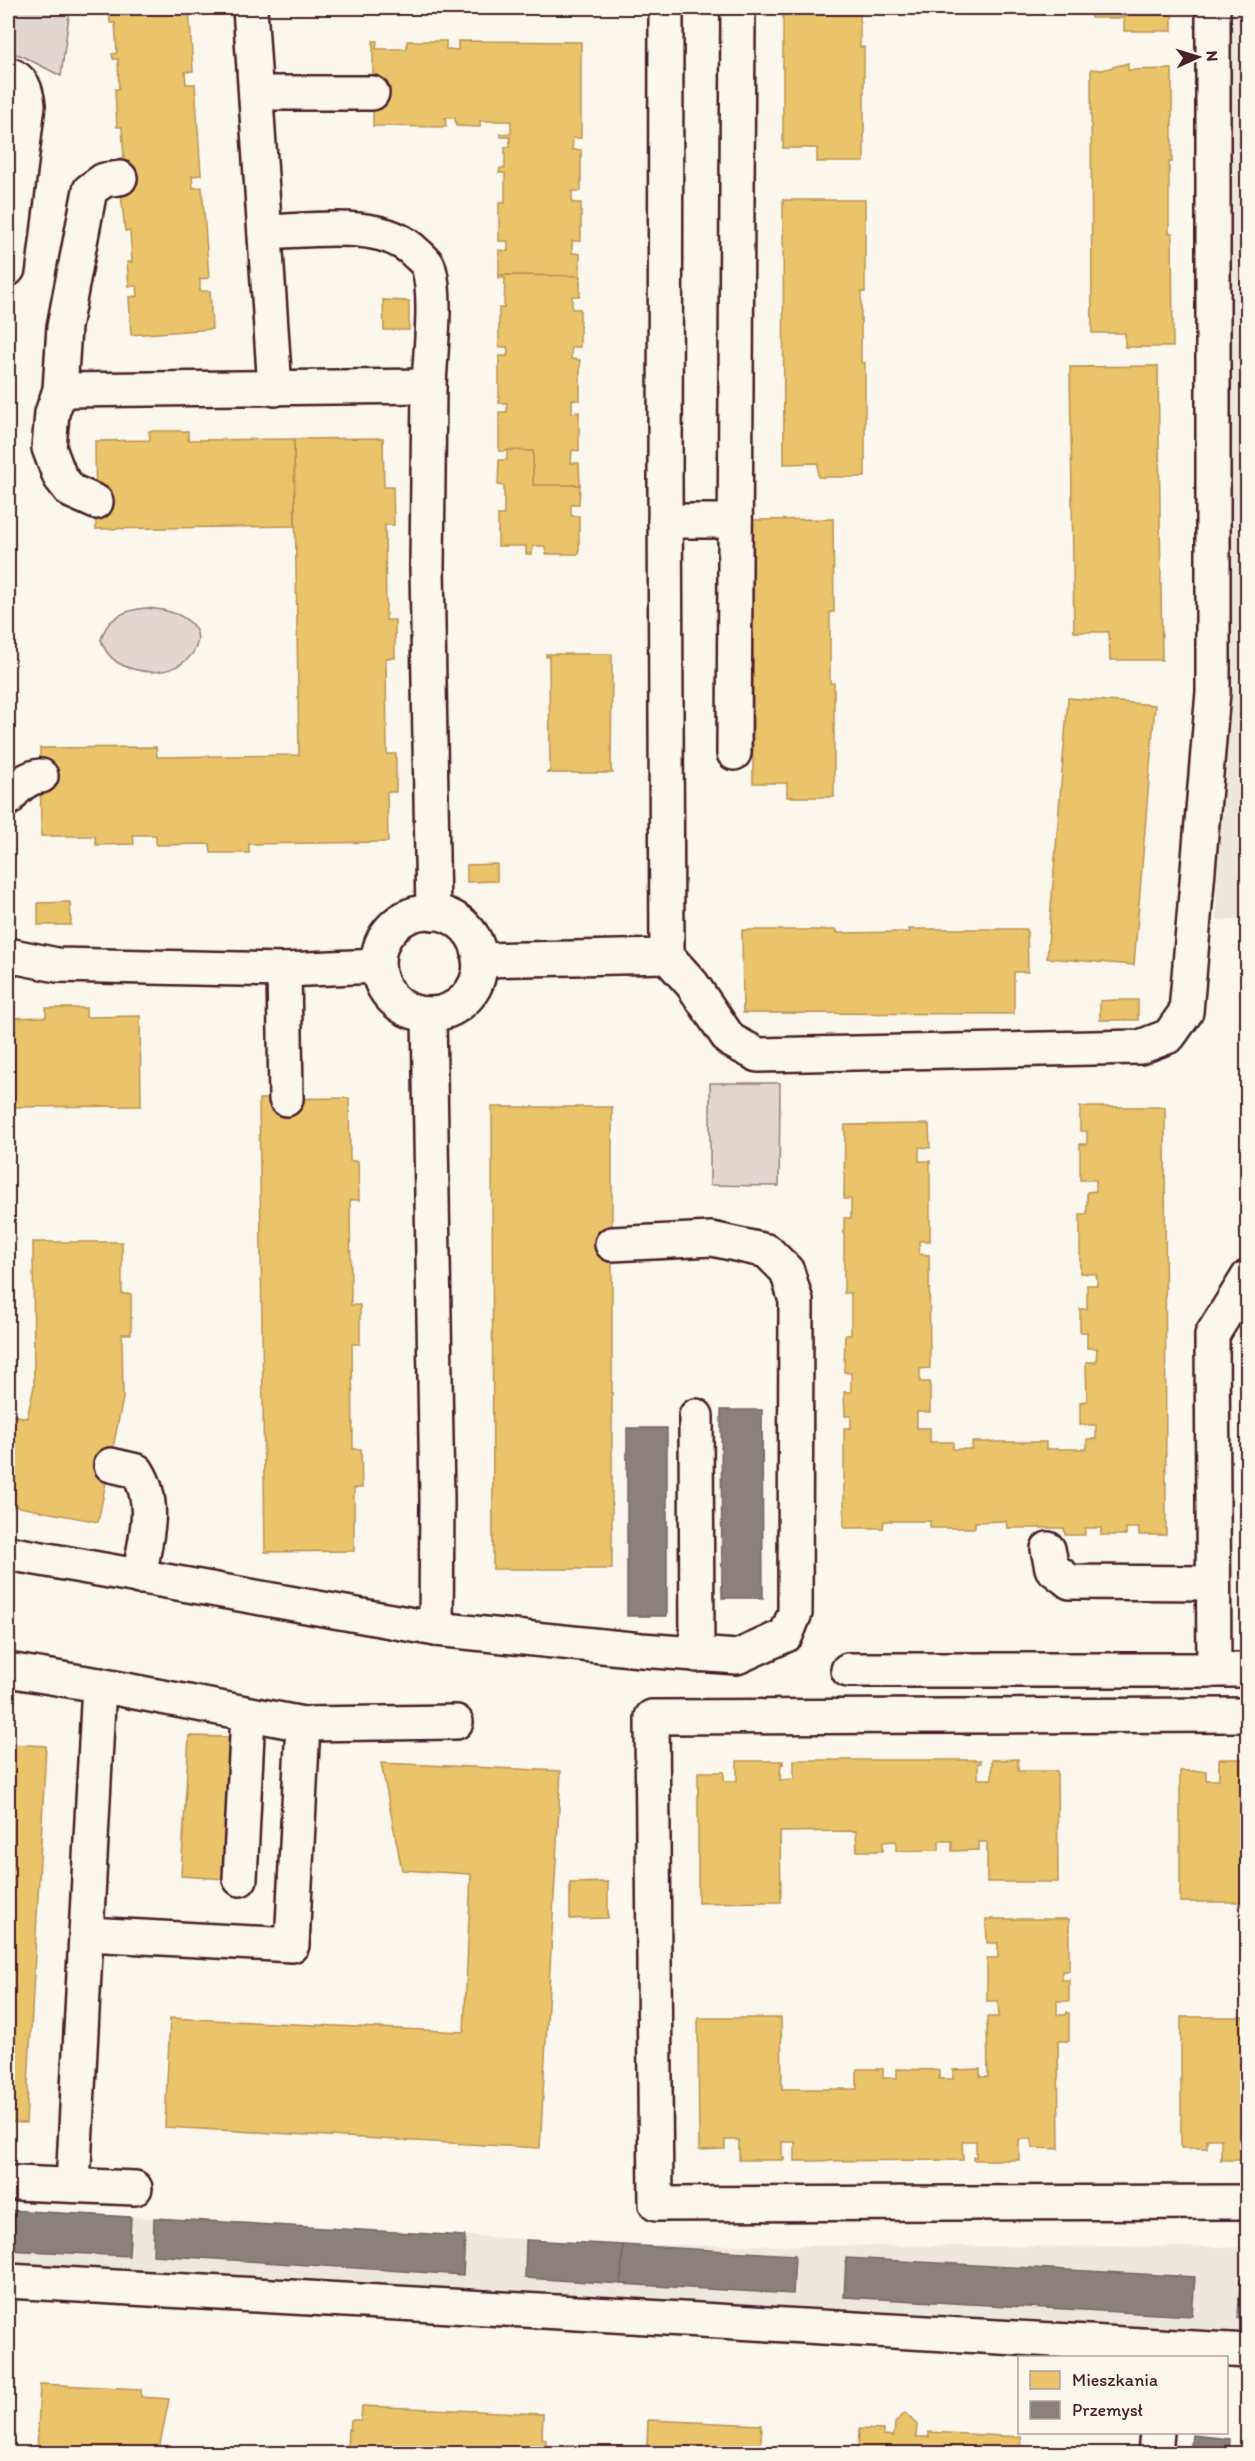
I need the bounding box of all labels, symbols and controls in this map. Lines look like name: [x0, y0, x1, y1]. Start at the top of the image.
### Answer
north arrow: [1168, 27, 1228, 87]
text: N: [1203, 50, 1222, 62]
legend: [1018, 2356, 1228, 2434]
text: Mieszkania: [1072, 2369, 1158, 2391]
text: Przemysł: [1072, 2399, 1143, 2421]

